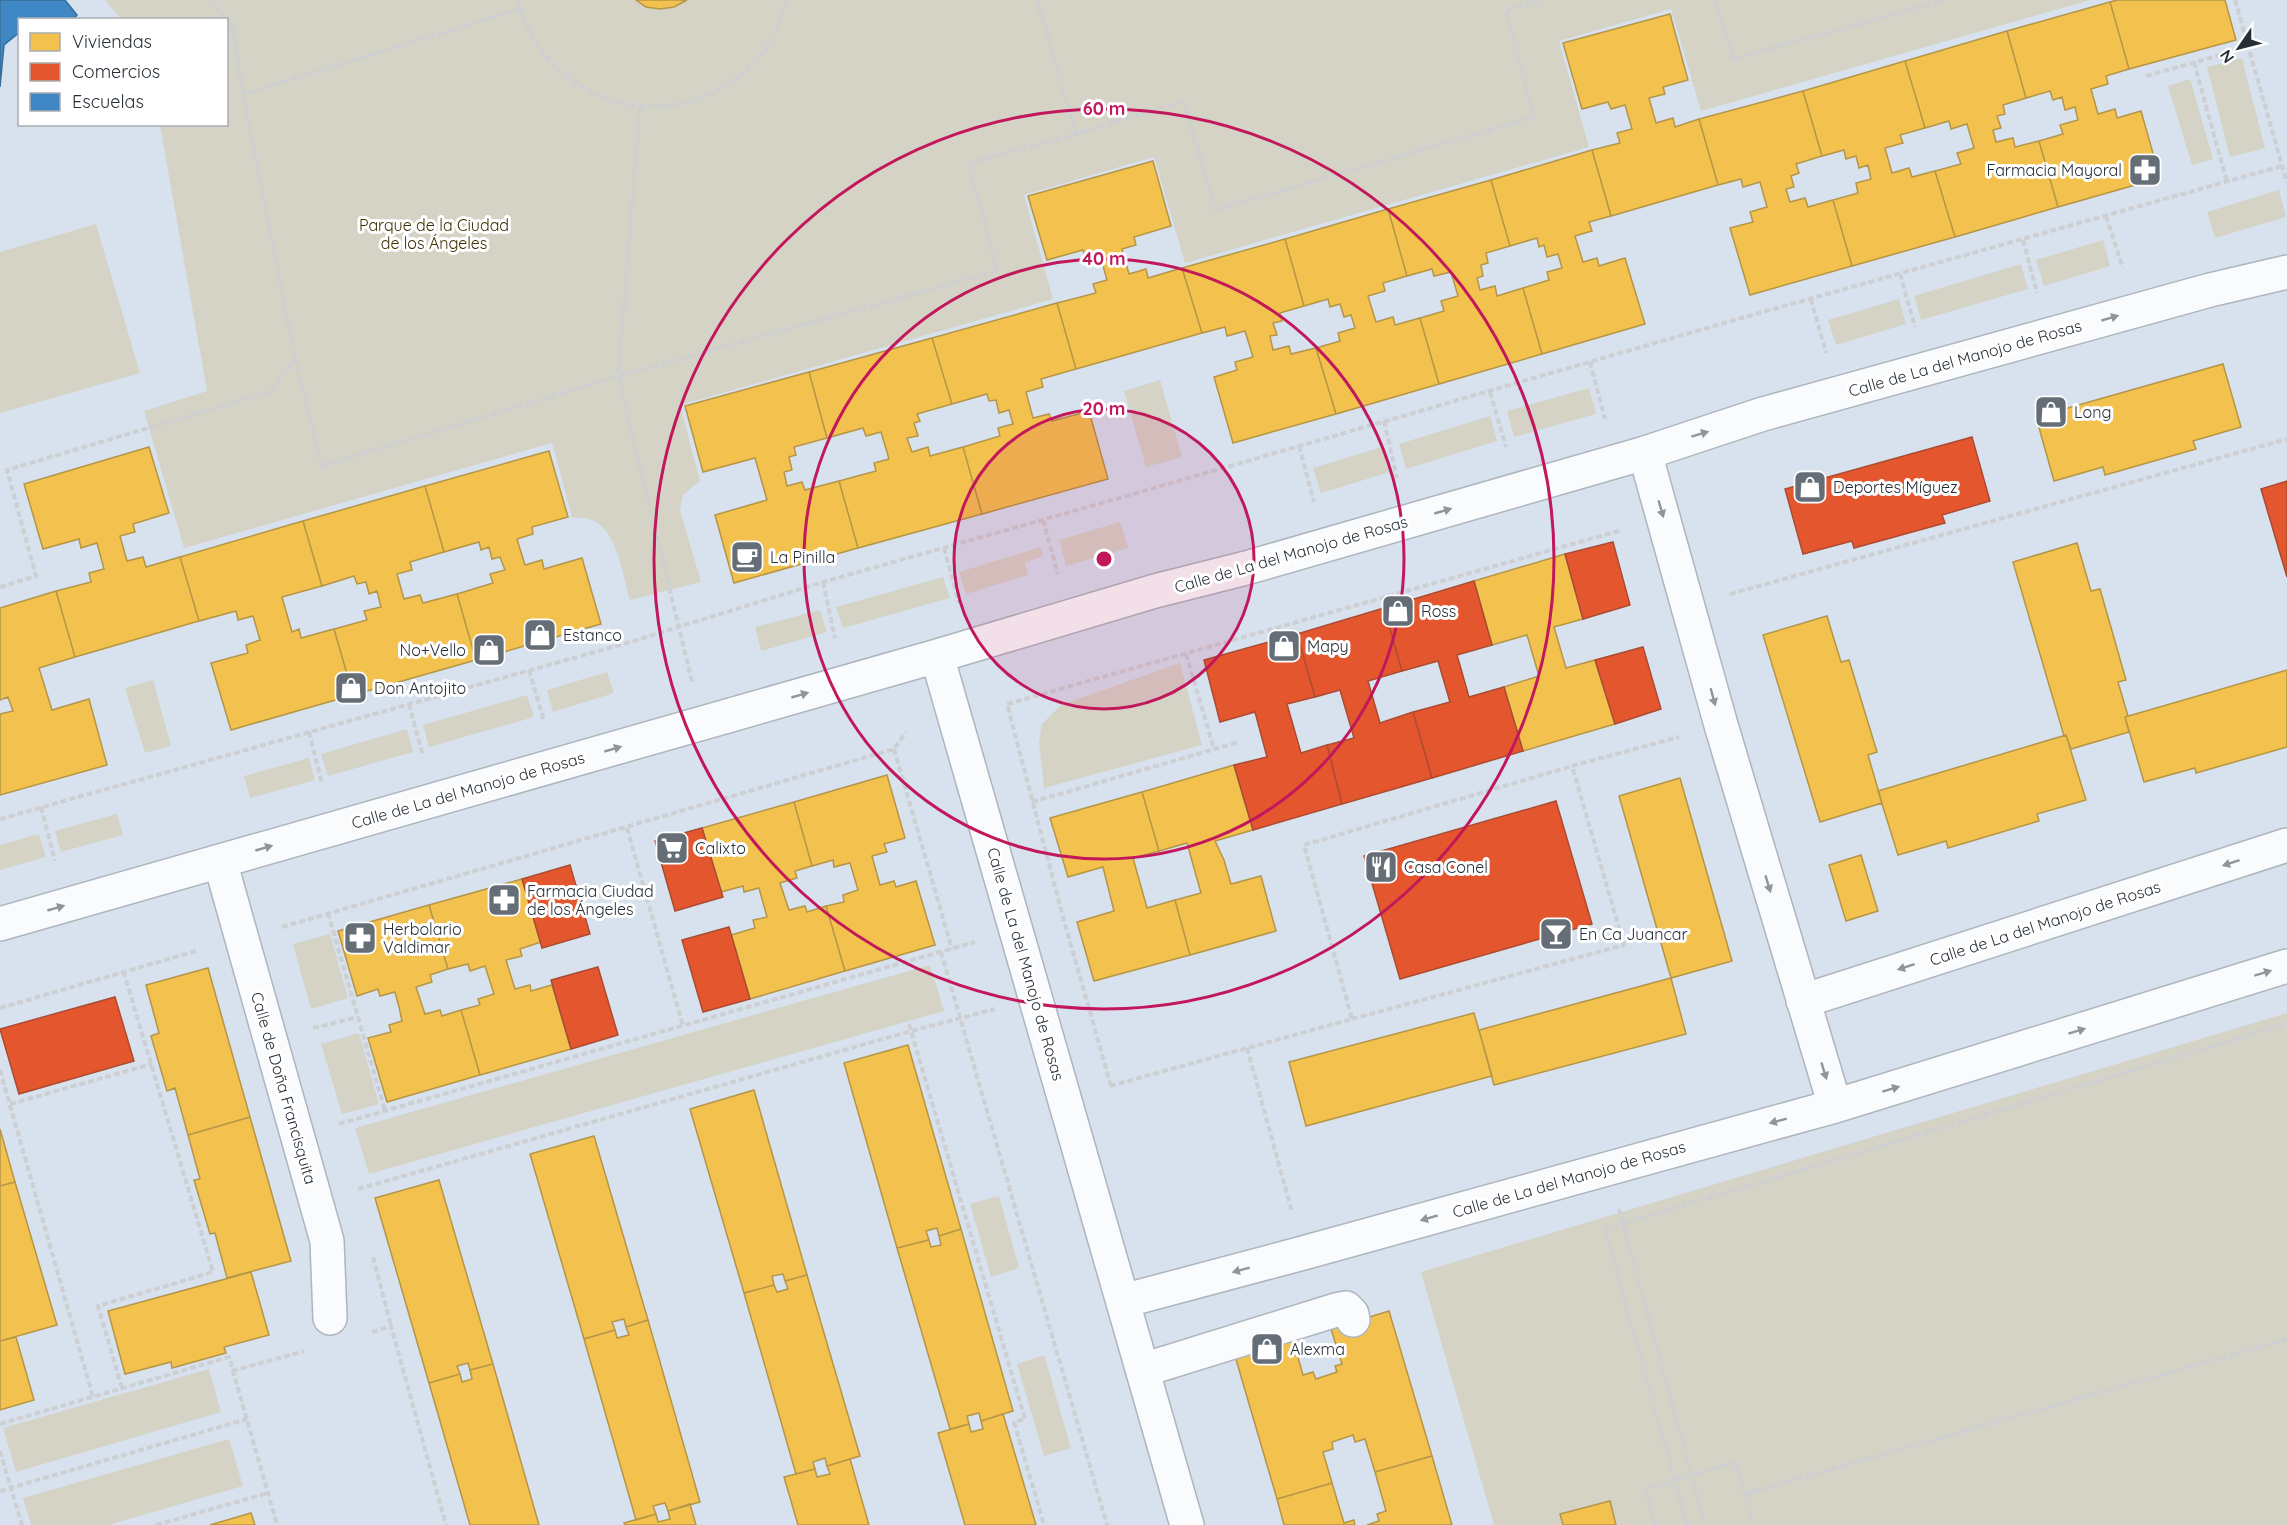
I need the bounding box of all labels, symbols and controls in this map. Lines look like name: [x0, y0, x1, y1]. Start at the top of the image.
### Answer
legend: [18, 18, 228, 126]
north arrow: [2209, 18, 2269, 78]
text: Viviendas: [72, 30, 152, 53]
text: N: [2215, 46, 2238, 67]
text: Comercios: [72, 60, 160, 83]
text: Escuelas: [72, 90, 144, 113]
text: 60 m: [1083, 97, 1125, 120]
pharmacy icon: Farmacia Mayoral: [2127, 152, 2163, 188]
place label: Farmacia Mayoral: [1986, 160, 2122, 180]
park label: Parque de la Ciudad de los Ángeles: [359, 215, 509, 253]
text: 40 m: [1082, 247, 1126, 270]
one-way arrow: [2101, 313, 2119, 322]
street label: Calle de La del Manojo de Rosas: [1846, 315, 2084, 401]
shop icon: Long: [2033, 394, 2069, 430]
text: 20 m: [1083, 397, 1125, 420]
place label: Long: [2074, 402, 2111, 422]
one-way arrow: [1691, 429, 1709, 438]
shop icon: Deportes Míguez: [1792, 469, 1828, 505]
place label: Deportes Míguez: [1833, 477, 1958, 497]
one-way arrow: [1657, 500, 1666, 518]
one-way arrow: [1434, 506, 1452, 515]
street label: Calle de La del Manojo de Rosas: [1172, 511, 1410, 597]
cafe icon: La Pinilla: [729, 539, 765, 575]
place label: La Pinilla: [770, 547, 835, 567]
centre of rings: [1094, 549, 1114, 569]
shop icon: Ross: [1380, 593, 1416, 629]
place label: Ross: [1421, 601, 1456, 621]
shop icon: Estanco: [522, 617, 558, 653]
place label: Estanco: [563, 625, 622, 645]
shop icon: Mapy: [1266, 628, 1302, 664]
shop icon: No+Vello: [471, 632, 507, 668]
place label: Mapy: [1307, 636, 1349, 656]
place label: No+Vello: [400, 640, 466, 660]
shop icon: Don Antojito: [333, 670, 369, 706]
place label: Don Antojito: [374, 678, 466, 698]
one-way arrow: [1709, 688, 1718, 706]
one-way arrow: [791, 690, 809, 699]
one-way arrow: [604, 743, 622, 753]
street label: Calle de La del Manojo de Rosas: [349, 747, 587, 833]
supermarket icon: Calixto: [654, 830, 690, 866]
place label: Calixto: [695, 838, 746, 858]
one-way arrow: [255, 843, 273, 852]
street label: Calle de La del Manojo de Rosas: [983, 845, 1069, 1083]
restaurant icon: Casa Conel: [1363, 849, 1399, 885]
place label: Casa Conel: [1404, 857, 1488, 877]
one-way arrow: [2222, 859, 2240, 868]
one-way arrow: [1764, 875, 1773, 893]
street label: Calle de La del Manojo de Rosas: [1927, 876, 2163, 970]
place label: Farmacia Ciudad de los Ángeles: [527, 881, 654, 919]
pharmacy icon: Farmacia Ciudad de los Ángeles: [486, 882, 522, 918]
one-way arrow: [47, 903, 65, 912]
bar icon: En Ca Juancar: [1538, 916, 1574, 952]
place label: Herbolario Valdimar: [383, 919, 462, 957]
pharmacy icon: Herbolario Valdimar: [342, 920, 378, 956]
place label: En Ca Juancar: [1579, 924, 1688, 944]
one-way arrow: [1897, 963, 1915, 972]
one-way arrow: [2254, 968, 2272, 977]
street label: Calle de Doña Francisquita: [247, 990, 321, 1186]
one-way arrow: [2068, 1026, 2086, 1035]
one-way arrow: [1820, 1062, 1829, 1080]
one-way arrow: [1882, 1083, 1900, 1093]
one-way arrow: [1769, 1117, 1787, 1126]
street label: Calle de La del Manojo de Rosas: [1450, 1136, 1688, 1222]
one-way arrow: [1420, 1214, 1438, 1223]
one-way arrow: [1232, 1266, 1250, 1275]
shop icon: Alexma: [1249, 1331, 1285, 1367]
place label: Alexma: [1290, 1339, 1345, 1359]

